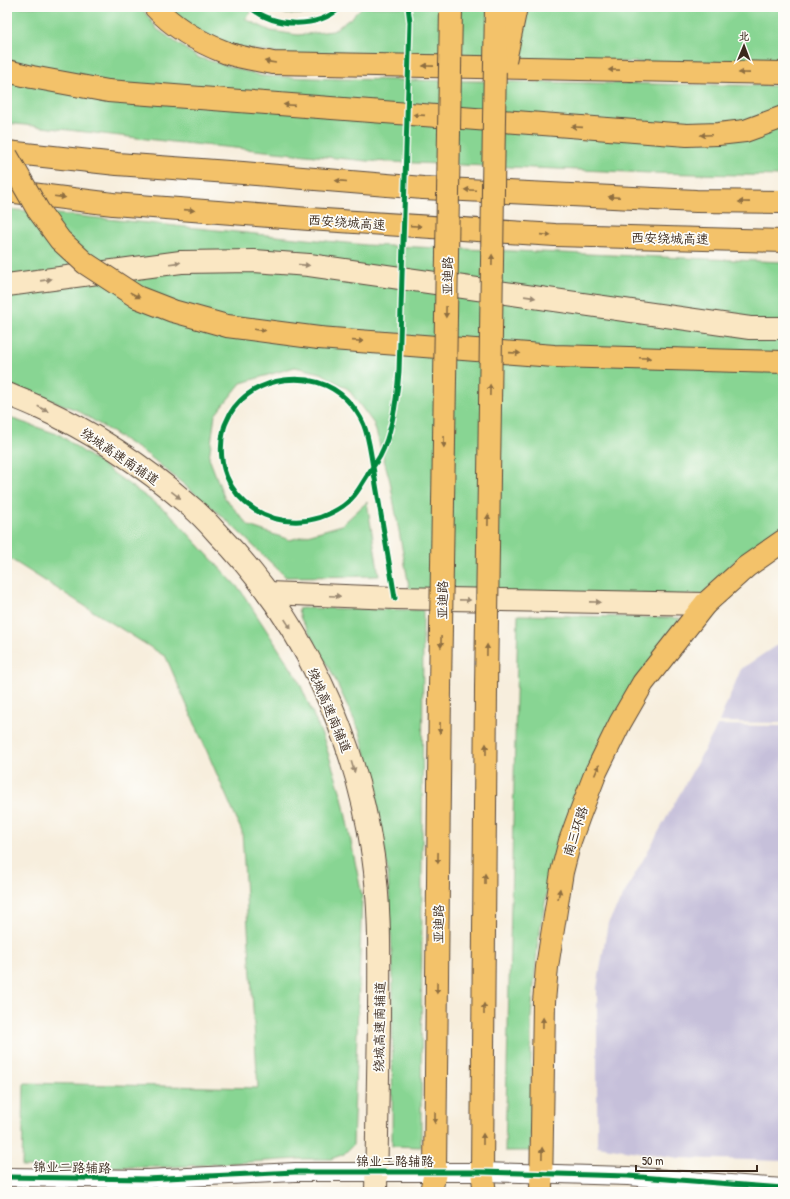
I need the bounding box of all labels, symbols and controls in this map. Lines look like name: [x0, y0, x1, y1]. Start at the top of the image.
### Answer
north arrow: [724, 26, 764, 66]
text: 北: [739, 29, 750, 43]
one-way arrow: [264, 59, 276, 65]
one-way arrow: [421, 63, 434, 69]
one-way arrow: [607, 67, 620, 73]
one-way arrow: [738, 69, 750, 76]
one-way arrow: [283, 102, 296, 108]
one-way arrow: [413, 111, 425, 118]
one-way arrow: [571, 123, 583, 130]
one-way arrow: [700, 131, 712, 138]
one-way arrow: [335, 178, 347, 185]
one-way arrow: [464, 187, 476, 194]
one-way arrow: [54, 194, 66, 200]
one-way arrow: [608, 194, 620, 201]
one-way arrow: [737, 199, 750, 205]
one-way arrow: [183, 206, 195, 213]
street label: 西安绕城高速: [307, 210, 387, 234]
one-way arrow: [410, 223, 422, 230]
street label: 西安绕城高速: [631, 228, 709, 248]
one-way arrow: [540, 231, 552, 238]
one-way arrow: [489, 253, 495, 266]
street label: 亚迪路: [438, 256, 456, 296]
one-way arrow: [168, 260, 181, 266]
one-way arrow: [298, 261, 310, 268]
one-way arrow: [40, 277, 52, 283]
one-way arrow: [130, 292, 141, 299]
one-way arrow: [524, 294, 536, 300]
one-way arrow: [443, 306, 449, 319]
one-way arrow: [254, 327, 266, 333]
one-way arrow: [352, 337, 364, 344]
one-way arrow: [509, 349, 521, 356]
one-way arrow: [639, 355, 652, 361]
one-way arrow: [487, 383, 493, 396]
one-way arrow: [37, 406, 49, 412]
street label: 绕城高速南辅道: [77, 423, 163, 489]
one-way arrow: [441, 436, 447, 449]
one-way arrow: [170, 490, 181, 499]
one-way arrow: [485, 513, 491, 526]
street label: 亚迪路: [433, 580, 451, 620]
one-way arrow: [329, 592, 341, 599]
one-way arrow: [459, 596, 471, 603]
one-way arrow: [589, 599, 602, 605]
one-way arrow: [284, 618, 291, 630]
one-way arrow: [438, 636, 444, 649]
one-way arrow: [484, 643, 490, 656]
street label: 绕城高速南辅道: [304, 665, 356, 755]
one-way arrow: [437, 722, 443, 735]
one-way arrow: [483, 742, 489, 755]
one-way arrow: [350, 761, 356, 773]
one-way arrow: [594, 765, 600, 776]
street label: 南三环路: [558, 803, 592, 859]
one-way arrow: [435, 852, 441, 865]
one-way arrow: [482, 872, 488, 885]
one-way arrow: [556, 888, 562, 900]
street label: 亚迪路: [429, 904, 447, 944]
street label: 绕城高速南辅道: [369, 981, 389, 1073]
one-way arrow: [434, 982, 440, 995]
one-way arrow: [481, 1002, 487, 1015]
one-way arrow: [540, 1016, 546, 1029]
one-way arrow: [432, 1112, 438, 1125]
one-way arrow: [479, 1133, 486, 1145]
one-way arrow: [538, 1147, 545, 1159]
scale bar: [636, 1147, 757, 1173]
street label: 锦业二路辅路: [356, 1152, 434, 1170]
text: 50 m: [642, 1152, 663, 1169]
street label: 锦业二路辅路: [33, 1157, 111, 1177]

